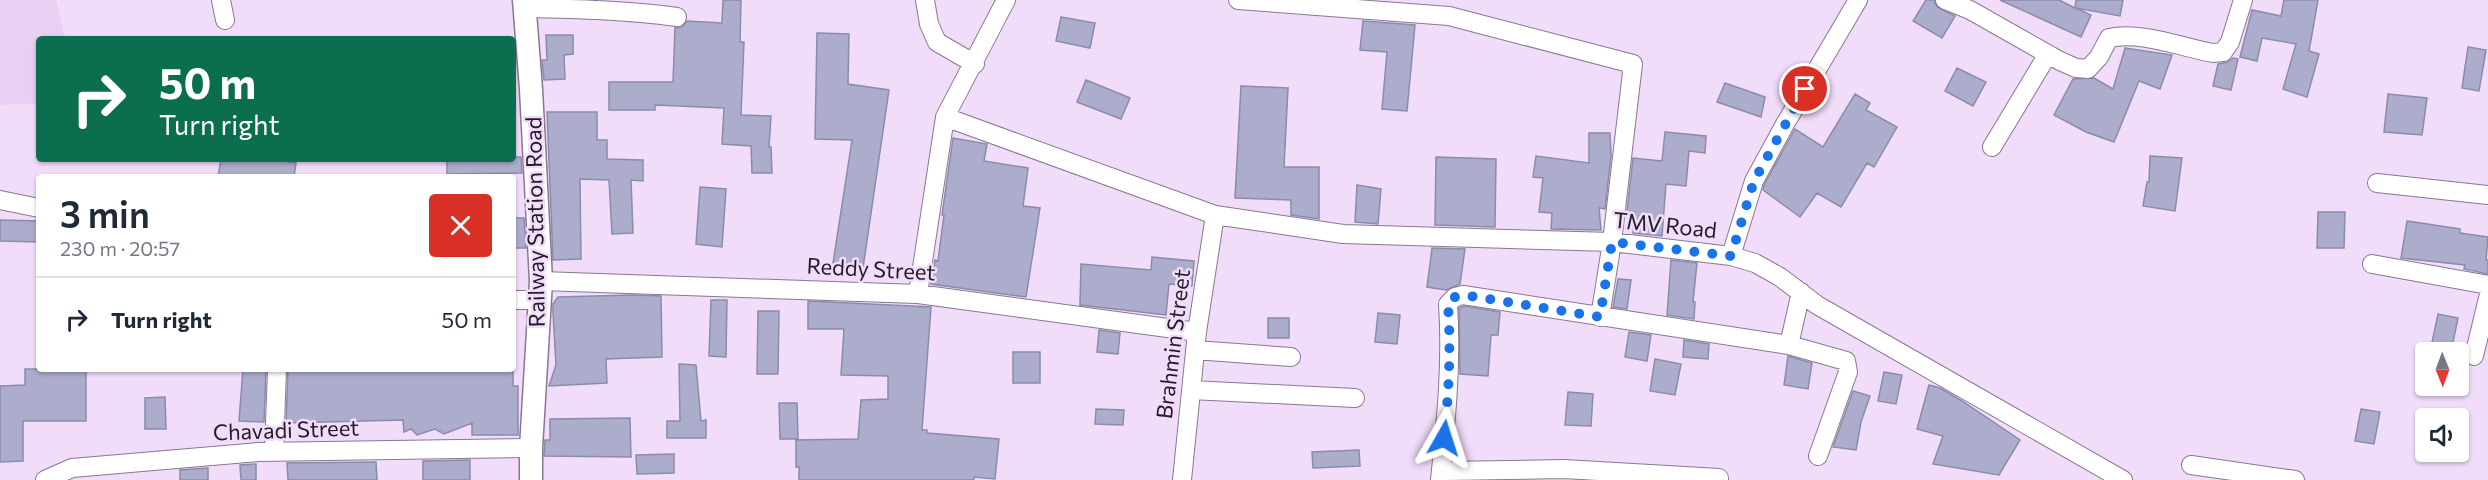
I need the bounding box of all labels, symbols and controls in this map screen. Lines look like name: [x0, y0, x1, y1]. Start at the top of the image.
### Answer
text: 50 m: [159, 56, 256, 108]
icon: right: [60, 60, 138, 138]
pin: [1779, 63, 1830, 114]
icon: arrive: [1788, 72, 1821, 105]
text: Turn right: [159, 108, 279, 141]
street label: Railway Station Road: [519, 116, 550, 328]
text: 3 min: [60, 191, 150, 235]
button: close: [429, 194, 492, 257]
street label: TMV Road: [1612, 206, 1718, 243]
text: 230 m · 20:57: [60, 236, 180, 260]
street label: Reddy Street: [806, 252, 936, 285]
street label: Brahmin Street: [1150, 267, 1195, 420]
icon: right: [60, 303, 93, 336]
text: Turn right: [111, 306, 212, 333]
text: 50 m: [442, 306, 492, 333]
north arrow: [2415, 342, 2469, 396]
map controls: [2415, 342, 2469, 462]
position arrow: [1412, 406, 1476, 470]
button: sound: [2415, 408, 2469, 462]
street label: Chavadi Street: [212, 413, 360, 446]

